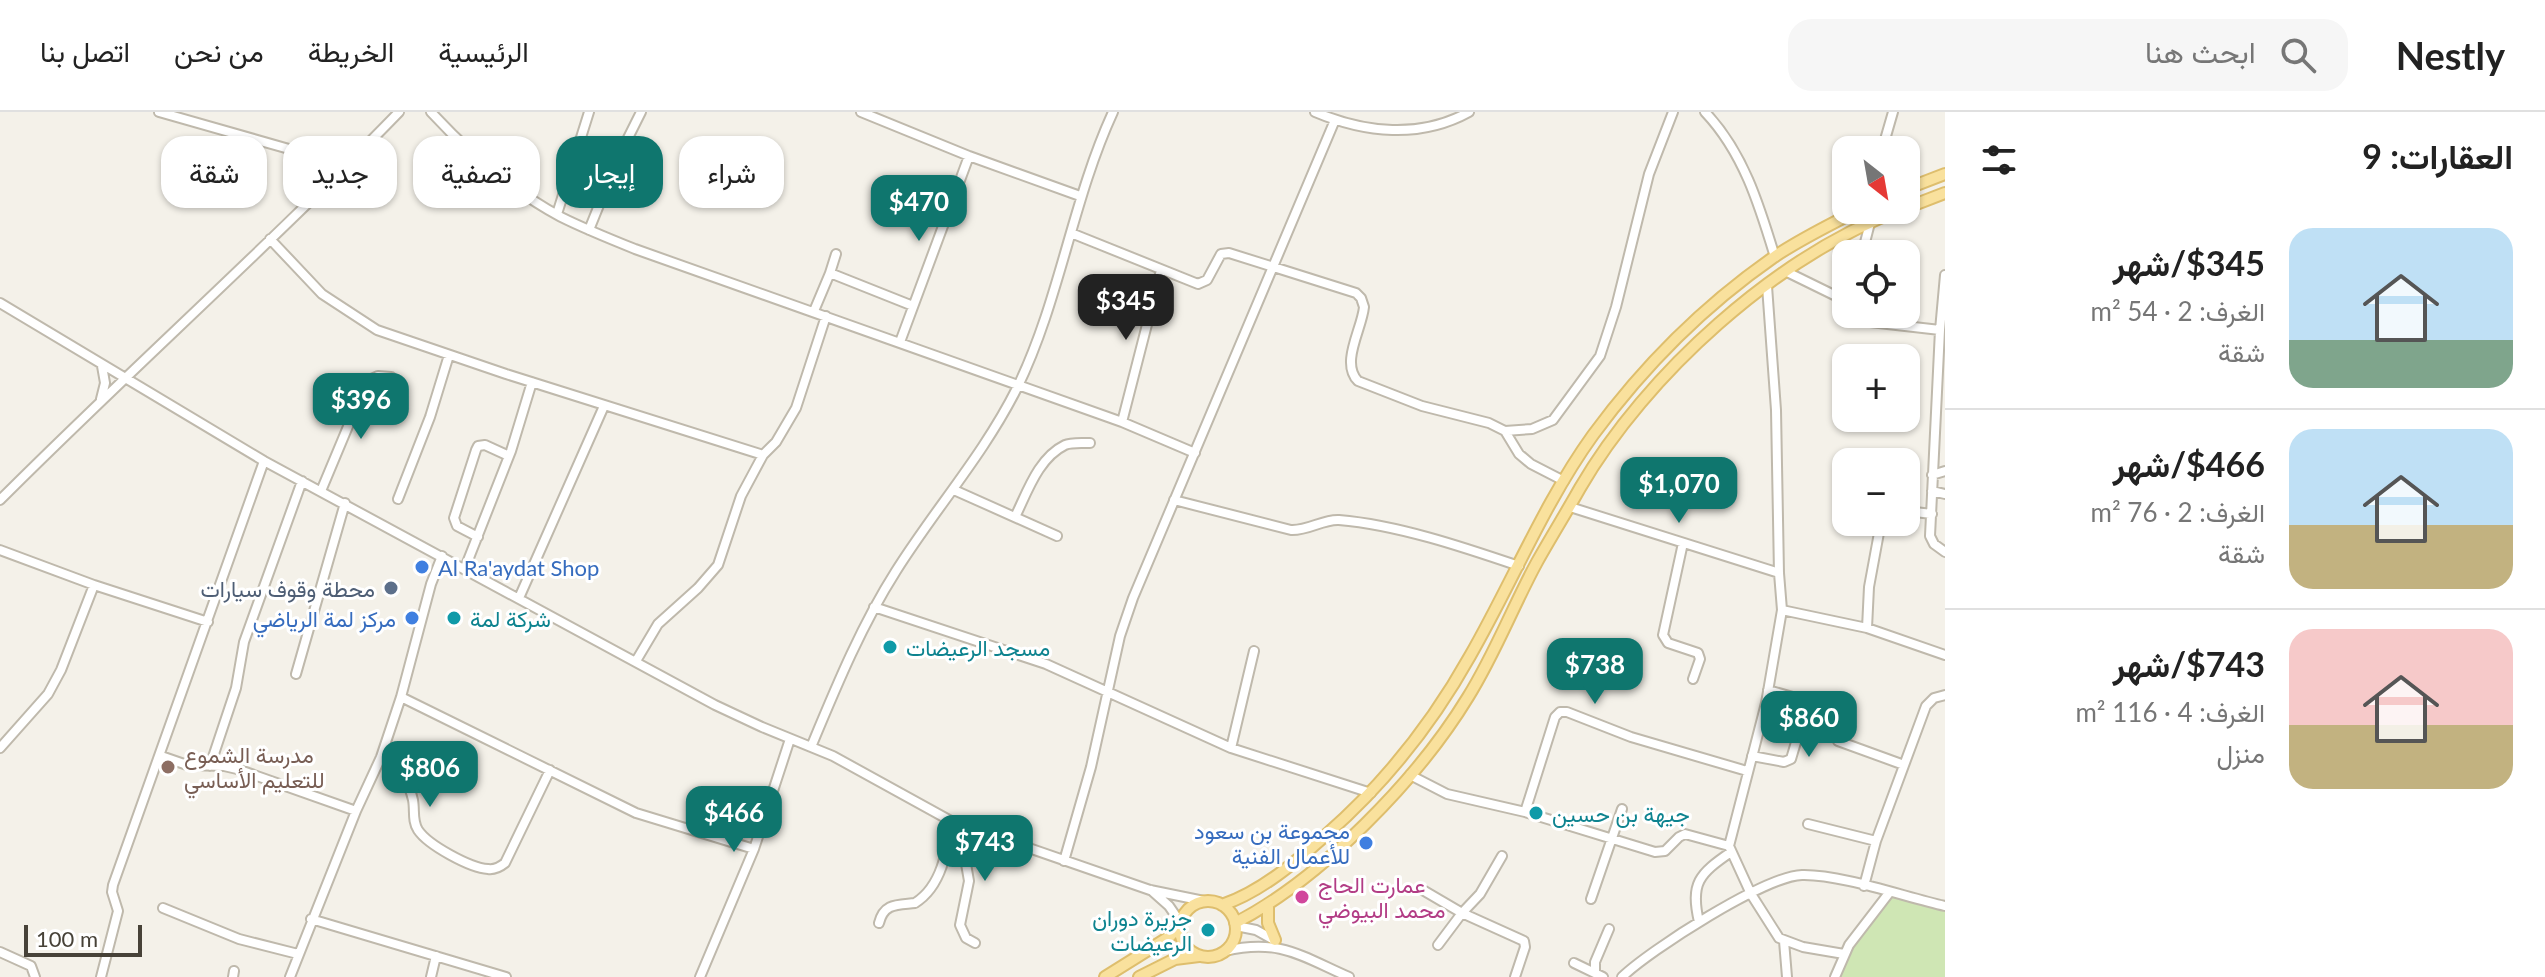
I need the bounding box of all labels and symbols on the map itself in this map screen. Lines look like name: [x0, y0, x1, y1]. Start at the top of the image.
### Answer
north arrow: [1832, 136, 1920, 224]
pin: $470: [872, 175, 966, 243]
pin: $345: [1079, 274, 1173, 342]
pin: $396: [314, 373, 408, 441]
pin: $1,070: [1614, 457, 1744, 525]
place label: Al Ra'aydat Shop: [438, 554, 599, 581]
marker: Al Ra'aydat Shop: [413, 558, 431, 576]
place label: محطة وقوف سيارات: [201, 575, 375, 603]
marker: محطة وقوف سيارات: [382, 579, 400, 597]
place label: مركز لمة الرياضي: [253, 605, 396, 638]
place label: شركة لمة: [470, 605, 551, 633]
marker: مركز لمة الرياضي: [403, 609, 421, 627]
marker: شركة لمة: [445, 609, 463, 627]
place label: مسجد الرعيضات: [906, 634, 1050, 662]
marker: مسجد الرعيضات: [881, 638, 899, 656]
pin: $738: [1548, 638, 1642, 706]
pin: $860: [1762, 691, 1856, 759]
place label: مدرسة الشموع للتعليم الأساسي: [184, 741, 325, 799]
pin: $806: [383, 741, 477, 809]
marker: مدرسة الشموع للتعليم الأساسي: [159, 758, 177, 776]
pin: $466: [687, 786, 781, 854]
place label: جيهة بن حسين: [1552, 800, 1690, 828]
marker: جيهة بن حسين: [1527, 804, 1545, 822]
pin: $743: [938, 815, 1032, 883]
place label: مجموعة بن سعود للأعمال الفنية: [1194, 817, 1350, 869]
marker: مجموعة بن سعود للأعمال الفنية: [1357, 834, 1375, 852]
place label: عمارت الحاج محمد البيوضي: [1318, 871, 1445, 929]
marker: عمارت الحاج محمد البيوضي: [1293, 888, 1311, 906]
place label: جزيرة دوران الرعيضات: [1092, 904, 1192, 957]
scale bar: [24, 921, 142, 957]
marker: جزيرة دوران الرعيضات: [1199, 921, 1217, 939]

